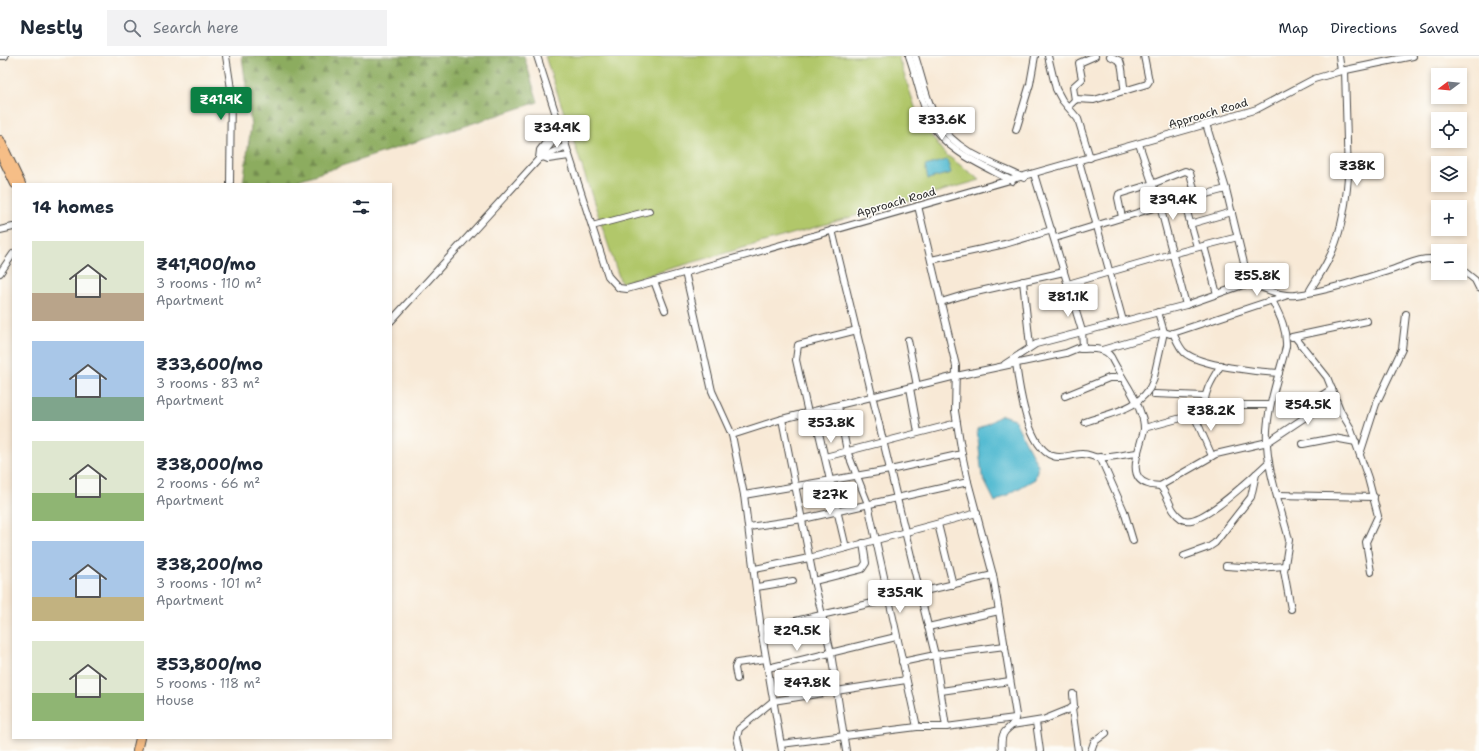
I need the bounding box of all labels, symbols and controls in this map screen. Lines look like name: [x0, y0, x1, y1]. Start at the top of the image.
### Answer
search box: [107, 10, 387, 46]
text: Nestly: [20, 15, 83, 40]
icon: search: [121, 17, 143, 39]
text: Search here: [153, 18, 239, 38]
text: Map: [1279, 19, 1309, 37]
text: Directions: [1331, 19, 1397, 37]
text: Saved: [1419, 19, 1459, 37]
north arrow: [1431, 68, 1467, 104]
map controls: [1431, 68, 1467, 280]
pin: ₹41.9K: [188, 87, 254, 121]
text: ₹41.9K: [200, 91, 242, 108]
street label: Approach Road: [1167, 95, 1250, 132]
pin: ₹33.6K: [909, 107, 975, 141]
text: ₹33.6K: [918, 111, 966, 128]
button: locate: [1431, 112, 1467, 148]
pin: ₹34.9K: [524, 115, 590, 149]
text: ₹34.9K: [534, 119, 580, 136]
pin: ₹38K: [1333, 153, 1381, 187]
button: layers: [1431, 156, 1467, 192]
text: ₹38K: [1339, 157, 1375, 174]
street label: Approach Road: [855, 184, 938, 221]
pin: ₹39.4K: [1140, 187, 1206, 221]
text: ₹39.4K: [1149, 191, 1197, 208]
text: 14 homes: [32, 196, 114, 218]
icon: filters: [350, 196, 372, 218]
button: +: [1431, 200, 1467, 236]
button: −: [1431, 244, 1467, 280]
text: ₹41,900/mo: [156, 253, 256, 275]
icon: home: [64, 257, 112, 305]
pin: ₹55.8K: [1224, 263, 1290, 297]
text: ₹55.8K: [1234, 267, 1280, 284]
text: 3 rooms · 110 m²: [156, 275, 262, 292]
pin: ₹81.1K: [1035, 284, 1101, 318]
text: ₹81.1K: [1048, 288, 1088, 305]
text: Apartment: [156, 292, 224, 309]
text: ₹33,600/mo: [156, 353, 263, 375]
icon: home: [64, 357, 112, 405]
text: 3 rooms · 83 m²: [156, 375, 260, 392]
text: Apartment: [156, 392, 224, 409]
pin: ₹54.5K: [1275, 392, 1341, 426]
text: ₹54.5K: [1285, 396, 1331, 413]
pin: ₹38.2K: [1178, 398, 1244, 432]
text: ₹38.2K: [1187, 402, 1235, 419]
pin: ₹53.8K: [798, 410, 864, 444]
text: ₹53.8K: [807, 414, 855, 431]
text: ₹38,000/mo: [156, 453, 263, 475]
icon: home: [64, 457, 112, 505]
text: 2 rooms · 66 m²: [156, 475, 260, 492]
pin: ₹27K: [806, 482, 854, 516]
text: ₹27K: [812, 486, 848, 503]
text: Apartment: [156, 492, 224, 509]
text: ₹38,200/mo: [156, 553, 263, 575]
icon: home: [64, 557, 112, 605]
text: 3 rooms · 101 m²: [156, 575, 262, 592]
pin: ₹35.9K: [867, 580, 933, 614]
text: ₹35.9K: [877, 584, 923, 601]
text: Apartment: [156, 592, 224, 609]
pin: ₹29.5K: [764, 618, 830, 652]
text: ₹29.5K: [773, 622, 821, 639]
text: ₹53,800/mo: [156, 653, 262, 675]
icon: home: [64, 657, 112, 705]
pin: ₹47.8K: [774, 670, 840, 704]
text: ₹47.8K: [783, 674, 831, 691]
text: 5 rooms · 118 m²: [156, 675, 261, 692]
text: House: [156, 692, 194, 709]

